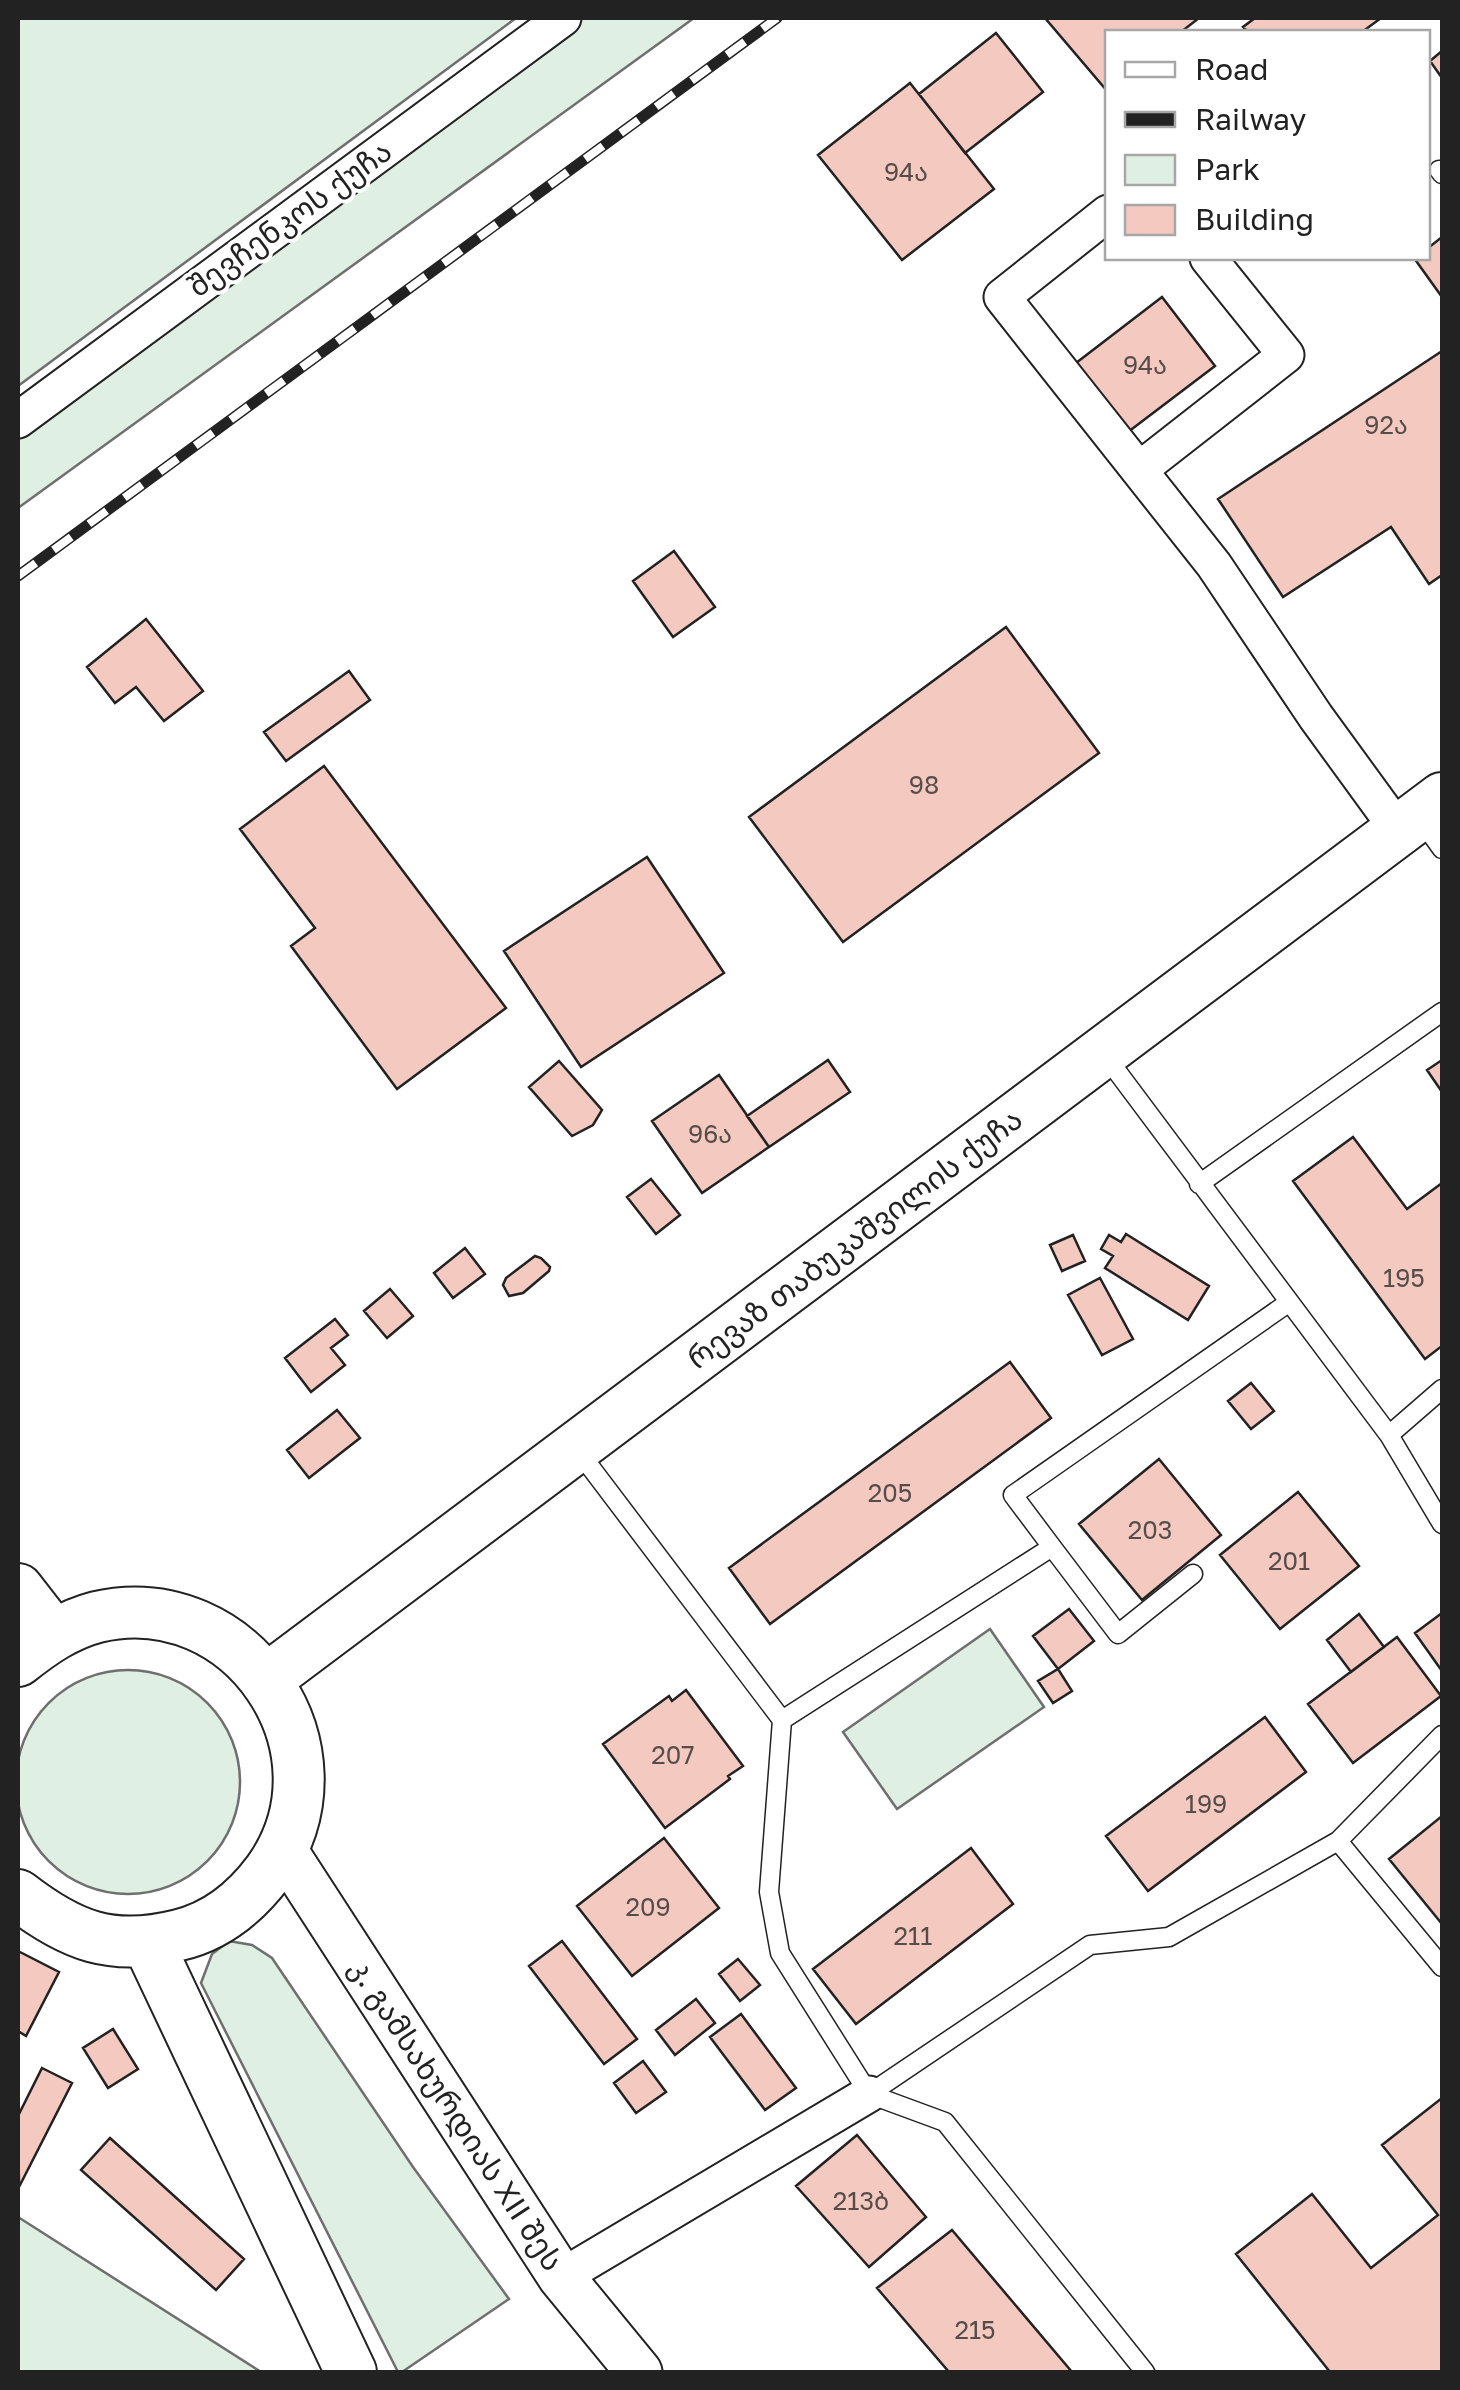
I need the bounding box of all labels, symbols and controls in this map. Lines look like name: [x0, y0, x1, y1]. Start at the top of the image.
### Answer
legend: [1105, 30, 1430, 260]
text: Road: [1195, 51, 1269, 87]
text: Railway: [1195, 101, 1306, 137]
street label: შევჩენკოს ქუჩა: [181, 132, 399, 305]
text: Park: [1195, 151, 1260, 187]
house number: 94ა: [884, 156, 928, 187]
text: Building: [1195, 201, 1314, 237]
house number: 94ა: [1123, 349, 1167, 380]
house number: 92ა: [1364, 409, 1408, 440]
house number: 98: [909, 769, 939, 800]
street label: რევაზ თაბუკაშვილის ქუჩა: [680, 1100, 1030, 1377]
house number: 96ა: [688, 1118, 732, 1149]
house number: 195: [1383, 1262, 1425, 1293]
house number: 205: [868, 1477, 912, 1508]
house number: 203: [1128, 1514, 1172, 1545]
house number: 201: [1268, 1545, 1310, 1576]
house number: 207: [651, 1739, 695, 1770]
house number: 199: [1185, 1788, 1227, 1819]
house number: 209: [625, 1891, 671, 1922]
house number: 211: [894, 1920, 932, 1951]
street label: კ. გამსახურდიას XII შეს: [342, 1952, 571, 2278]
house number: 213ბ: [833, 2185, 889, 2216]
house number: 215: [954, 2314, 996, 2345]

